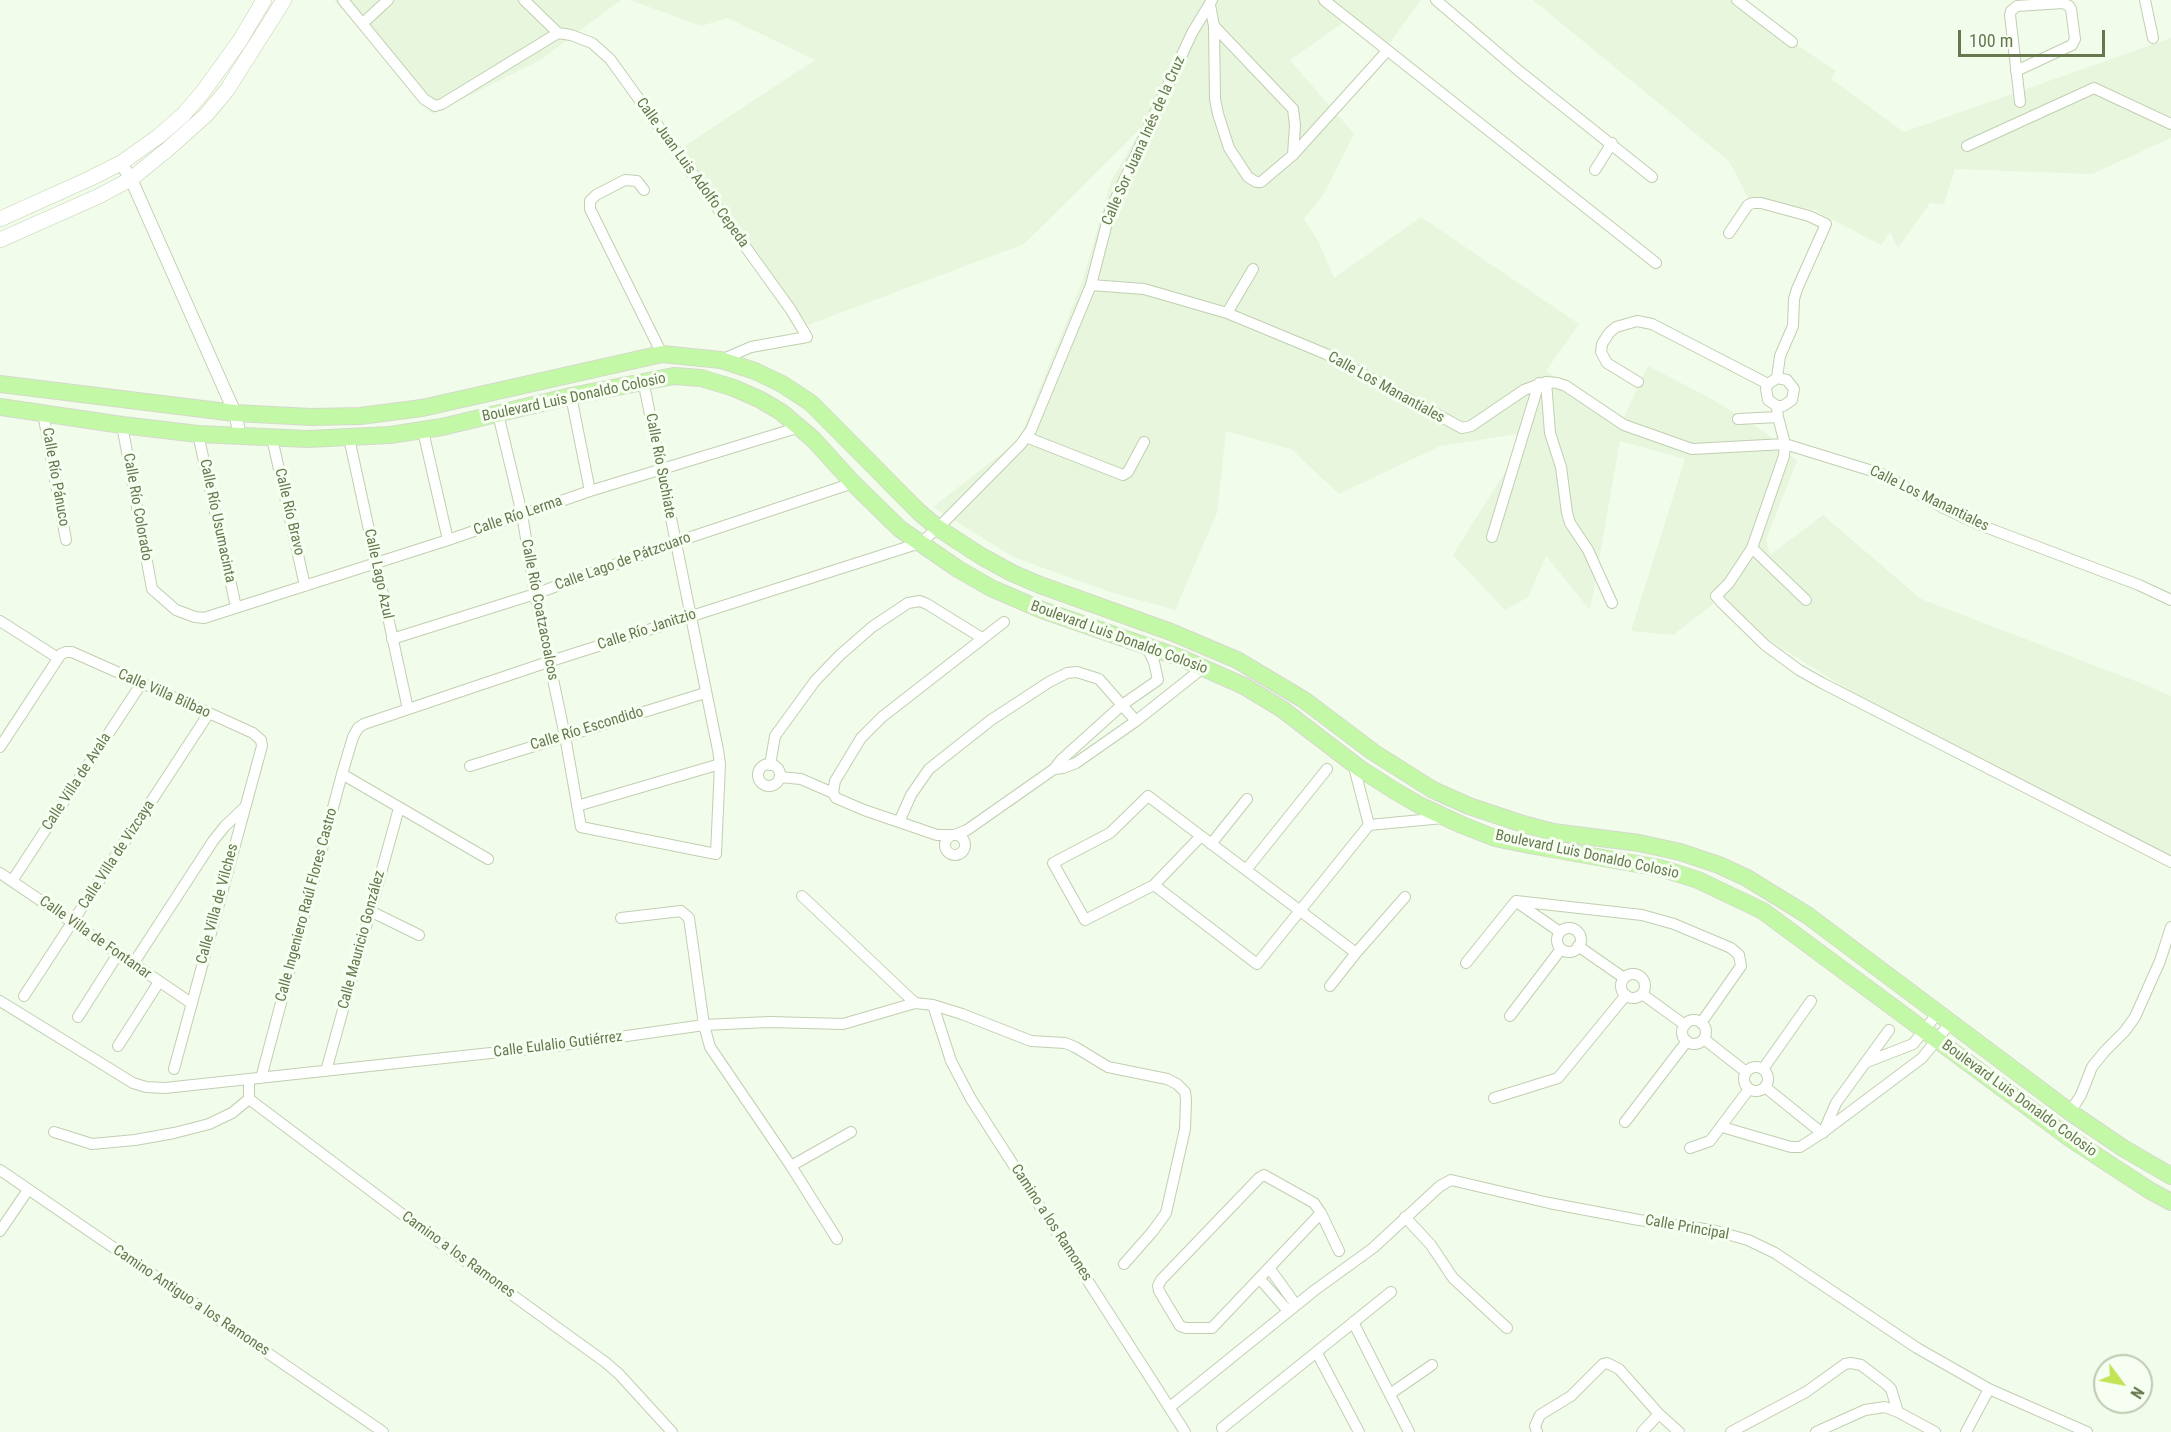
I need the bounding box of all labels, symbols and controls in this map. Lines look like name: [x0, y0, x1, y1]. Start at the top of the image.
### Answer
scale bar: [1961, 18, 2108, 56]
text: 100 m: [1969, 30, 2013, 51]
street label: Calle Sor Juana Inés de la Cruz: [1099, 54, 1189, 228]
street label: Calle Juan Luis Adolfo Cepeda: [632, 95, 752, 251]
street label: Calle Los Manantiales: [1325, 348, 1447, 428]
street label: Boulevard Luis Donaldo Colosio: [481, 370, 667, 426]
street label: Calle Río Suchiate: [641, 412, 679, 520]
street label: Calle Río Pánuco: [37, 426, 73, 528]
street label: Calle Río Colorado: [119, 452, 155, 562]
street label: Calle Río Usumacinta: [195, 458, 239, 584]
street label: Calle Los Manantiales: [1866, 462, 1992, 536]
street label: Calle Río Bravo: [270, 467, 308, 557]
street label: Calle Río Lerma: [471, 492, 565, 540]
street label: Calle Lago Azul: [360, 527, 396, 621]
street label: Calle Lago de Pátzcuaro: [553, 529, 693, 595]
street label: Calle Río Coatzacoalcos: [516, 538, 562, 682]
street label: Boulevard Luis Donaldo Colosio: [1028, 598, 1210, 678]
street label: Calle Río Janitzio: [595, 606, 699, 654]
street label: Calle Villa Bilbao: [115, 666, 213, 722]
street label: Calle Río Escondido: [528, 703, 646, 755]
street label: Calle Villa de Avala: [39, 730, 115, 834]
street label: Calle Villa de Vizcaya: [75, 797, 159, 913]
street label: Calle Ingeniero Raúl Flores Castro: [272, 806, 342, 1004]
street label: Boulevard Luis Donaldo Colosio: [1494, 827, 1680, 883]
street label: Calle Villa de Vilches: [193, 842, 243, 966]
street label: Calle Mauricio González: [335, 869, 389, 1011]
street label: Calle Villa de Fontanar: [35, 893, 155, 983]
street label: Calle Eulalio Gutiérrez: [493, 1028, 623, 1062]
street label: Boulevard Luis Donaldo Colosio: [1938, 1037, 2100, 1161]
street label: Camino a los Ramones: [1007, 1161, 1095, 1285]
street label: Camino a los Ramones: [398, 1208, 518, 1302]
street label: Calle Principal: [1644, 1212, 1730, 1244]
street label: Camino Antiguo a los Ramones: [109, 1242, 273, 1360]
north arrow: [2093, 1354, 2153, 1414]
text: N: [2126, 1384, 2148, 1402]

